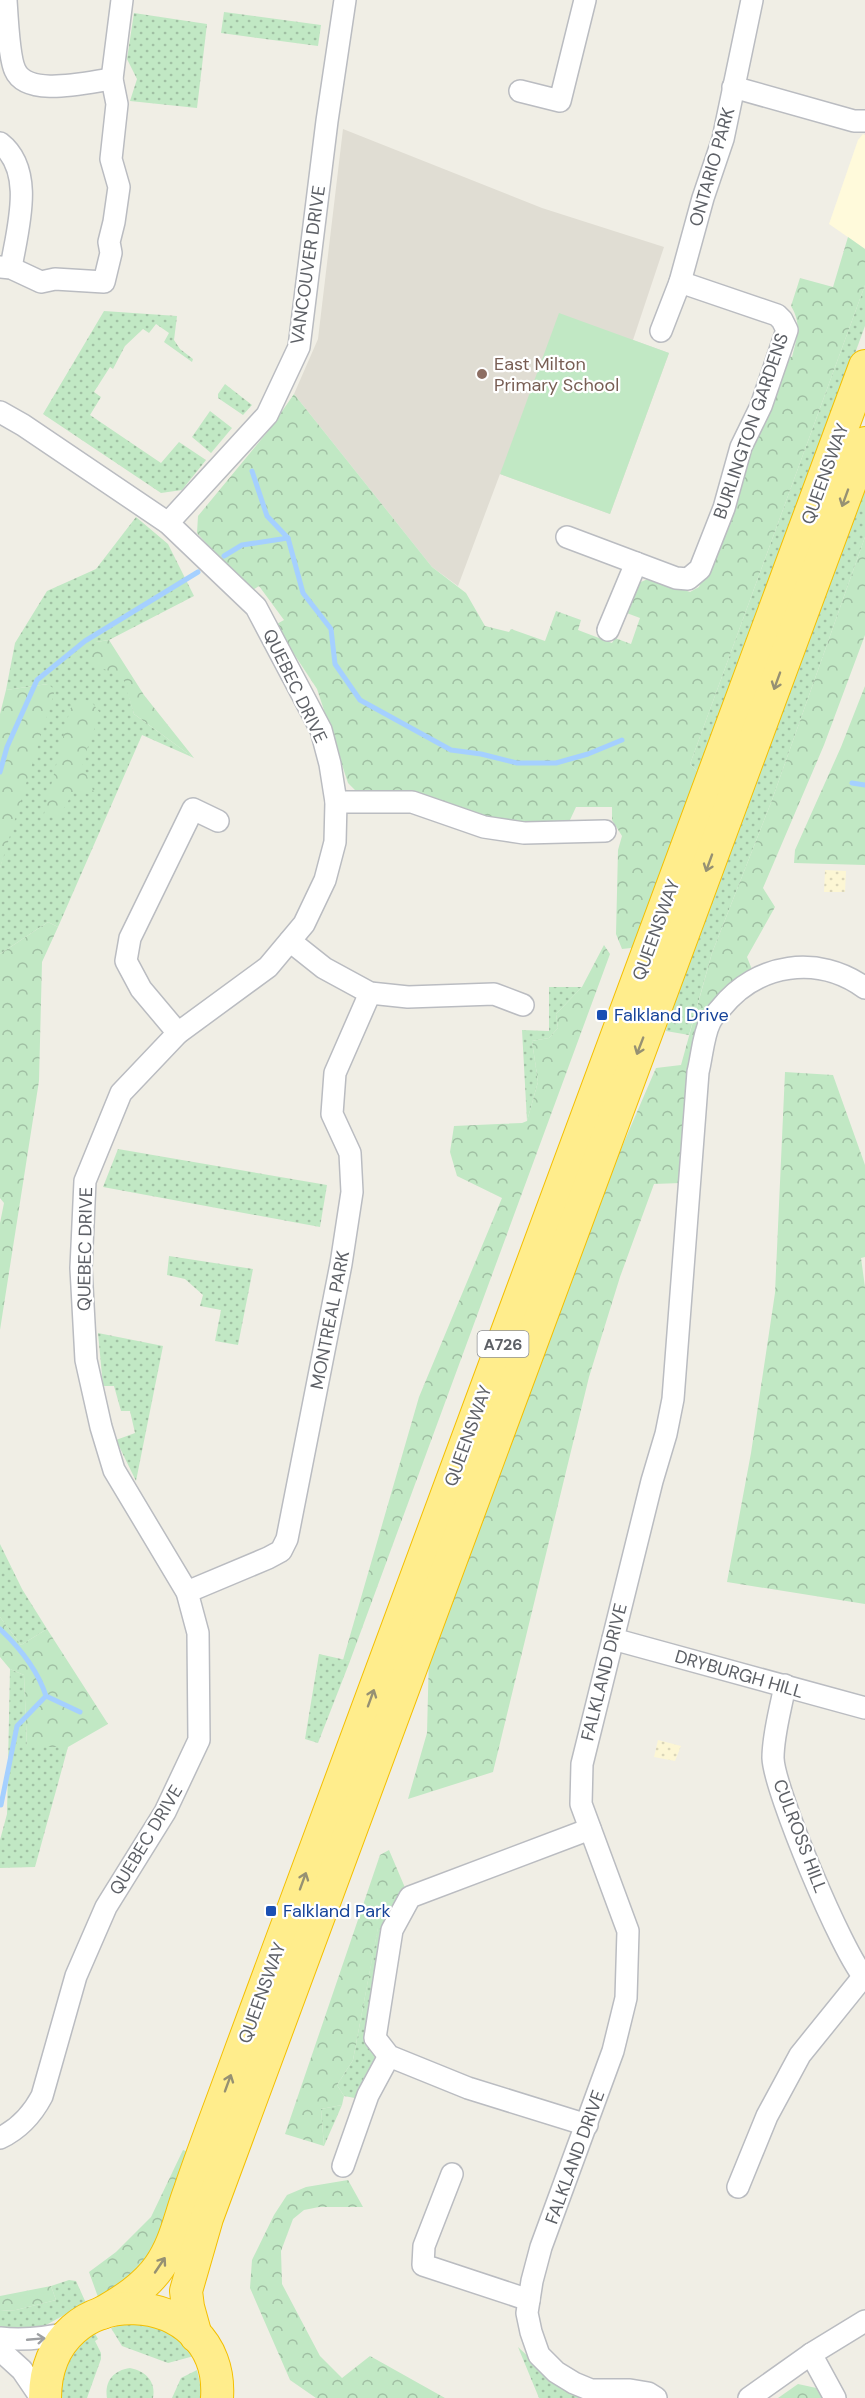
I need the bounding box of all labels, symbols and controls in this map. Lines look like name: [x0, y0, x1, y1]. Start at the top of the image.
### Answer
street label: ONTARIO PARK: [684, 104, 741, 229]
street label: VANCOUVER DRIVE: [285, 184, 331, 346]
street label: BURLINGTON GARDENS: [708, 330, 794, 522]
place label: East Milton Primary School: [494, 352, 619, 397]
marker: East Milton Primary School: [475, 367, 489, 381]
street label: QUEENSWAY: [796, 420, 855, 528]
one-way arrow: [838, 488, 849, 507]
street label: QUEBEC DRIVE: [257, 625, 333, 747]
one-way arrow: [770, 671, 781, 690]
one-way arrow: [702, 854, 713, 872]
street label: QUEENSWAY: [627, 876, 686, 984]
place label: Falkland Drive: [614, 1003, 729, 1027]
marker: Falkland Drive: [595, 1008, 609, 1022]
one-way arrow: [634, 1036, 645, 1055]
street label: QUEBEC DRIVE: [72, 1187, 98, 1311]
street label: MONTREAL PARK: [305, 1248, 355, 1391]
road number: A726: [478, 1331, 528, 1357]
street label: QUEENSWAY: [439, 1382, 498, 1490]
street label: FALKLAND DRIVE: [575, 1601, 633, 1743]
street label: DRYBURGH HILL: [672, 1644, 806, 1704]
one-way arrow: [367, 1689, 378, 1708]
street label: CULROSS HILL: [767, 1776, 833, 1896]
street label: QUEBEC DRIVE: [104, 1781, 188, 1899]
one-way arrow: [299, 1872, 310, 1891]
place label: Falkland Park: [283, 1899, 391, 1923]
marker: Falkland Park: [264, 1904, 278, 1918]
street label: QUEENSWAY: [233, 1939, 292, 2047]
one-way arrow: [224, 2075, 235, 2093]
street label: FALKLAND DRIVE: [540, 2087, 610, 2227]
one-way arrow: [154, 2258, 166, 2274]
one-way arrow: [26, 2333, 46, 2344]

